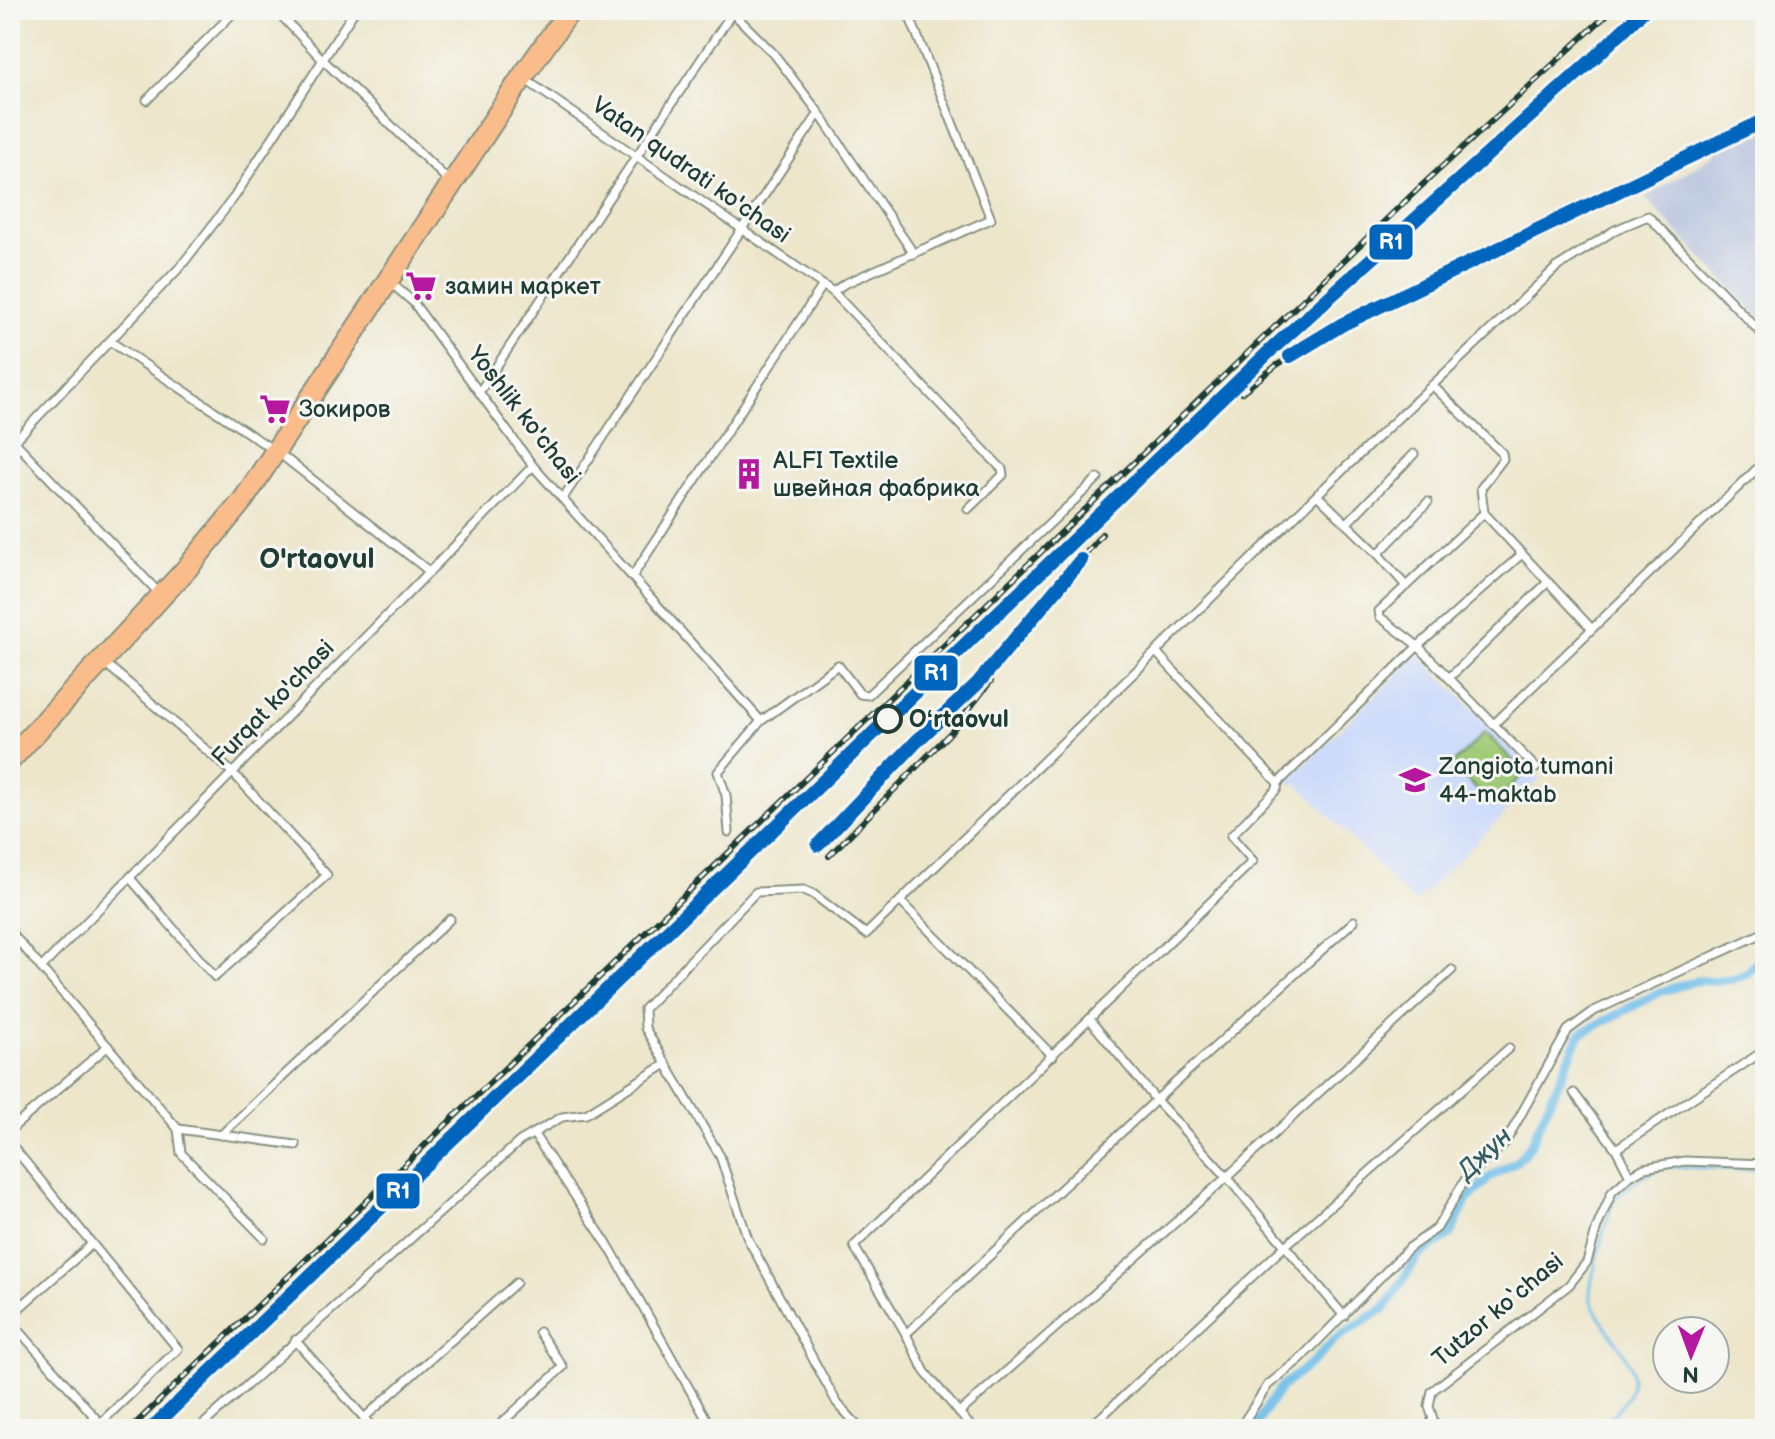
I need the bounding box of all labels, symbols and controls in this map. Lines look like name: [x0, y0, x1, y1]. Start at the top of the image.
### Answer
street label: Vatan qudrati ko'chasi: [586, 90, 796, 250]
line badge: R1: [1368, 223, 1414, 261]
text: R1: [1379, 229, 1403, 256]
supermarket icon: замин маркет: [404, 269, 438, 303]
place label: замин маркет: [445, 272, 601, 301]
street label: Yoshlik ko'chasi: [461, 340, 587, 490]
supermarket icon: Зокиров: [258, 392, 292, 426]
place label: Зокиров: [299, 395, 391, 424]
place label: ALFI Textile швейная фабрика: [773, 446, 980, 503]
building icon: ALFI Textile швейная фабрика: [732, 457, 766, 491]
district label: O'rtaovul: [260, 543, 374, 576]
street label: Furqat ko'chasi: [206, 634, 340, 772]
line badge: R1: [913, 654, 959, 692]
text: R1: [924, 660, 948, 687]
marker: Oʻrtaovul: [874, 705, 902, 733]
place label: Oʻrtaovul: [909, 705, 1009, 734]
place label: Zangiota tumani 44-maktab: [1438, 752, 1614, 809]
school or university icon: Zangiota tumani 44-maktab: [1398, 763, 1432, 797]
water label: Джун: [1450, 1121, 1519, 1188]
line badge: R1: [375, 1172, 421, 1210]
text: R1: [386, 1178, 410, 1205]
street label: Tutzor ko‘chasi: [1427, 1247, 1569, 1373]
north arrow: [1651, 1315, 1731, 1395]
text: N: [1682, 1360, 1699, 1387]

